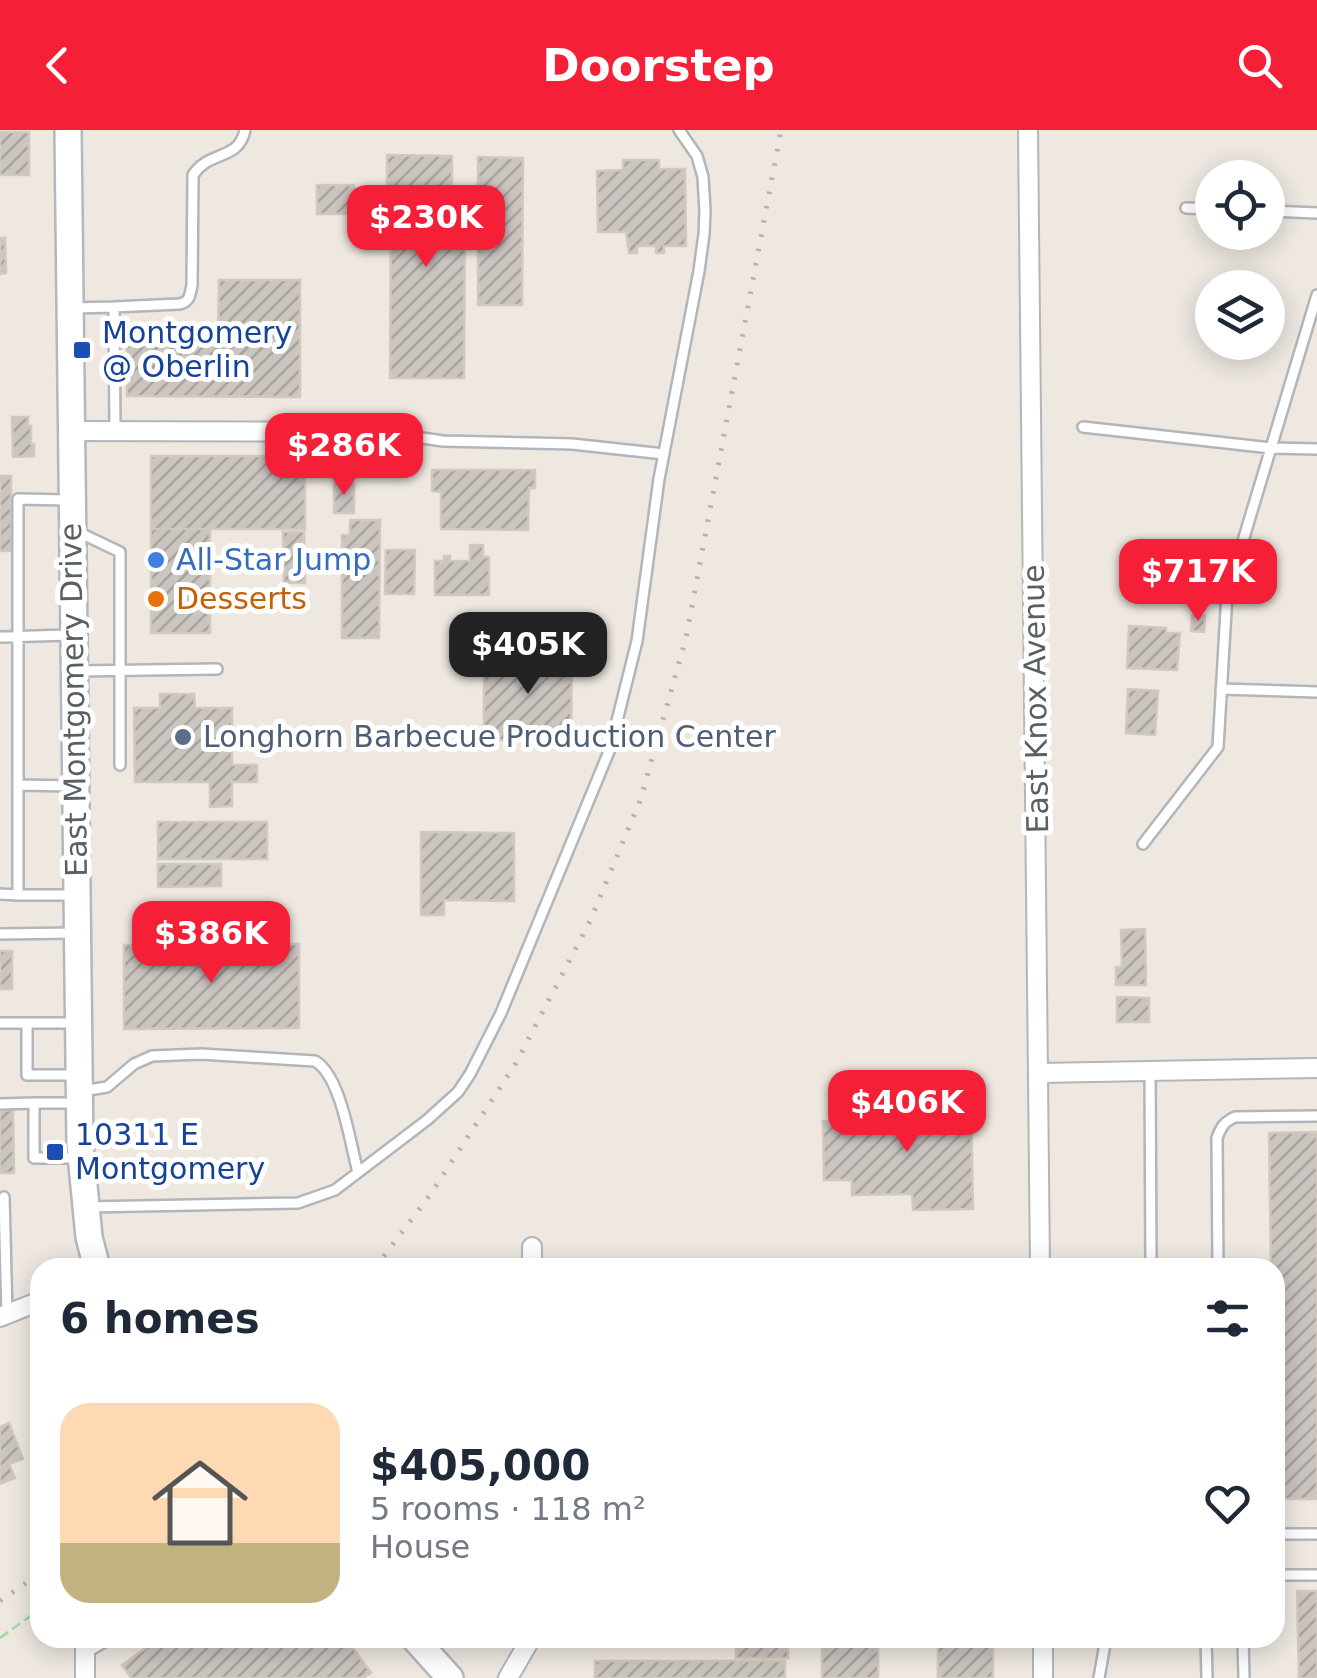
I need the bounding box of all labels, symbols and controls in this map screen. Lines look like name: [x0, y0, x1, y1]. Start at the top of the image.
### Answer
icon: back: [30, 38, 85, 93]
icon: search: [1232, 38, 1287, 93]
text: Doorstep: [542, 39, 775, 92]
map controls: [1195, 160, 1285, 360]
button: locate: [1195, 160, 1285, 250]
pin: $230K: [356, 185, 496, 270]
text: $230K: [369, 198, 483, 236]
button: layers: [1195, 270, 1285, 360]
place label: Montgomery @ Oberlin: [102, 315, 292, 384]
marker: Montgomery @ Oberlin: [71, 339, 93, 361]
pin: $286K: [274, 413, 414, 498]
text: $286K: [287, 426, 401, 464]
street label: East Montgomery Drive: [53, 523, 94, 877]
pin: $717K: [1128, 539, 1268, 624]
place label: All-Star Jump: [176, 542, 371, 577]
marker: All-Star Jump: [145, 549, 167, 571]
text: $717K: [1141, 552, 1255, 590]
street label: East Knox Avenue: [1016, 564, 1055, 834]
place label: Desserts: [176, 581, 307, 616]
marker: Desserts: [145, 588, 167, 610]
pin: $405K: [458, 612, 598, 697]
text: $405K: [471, 625, 585, 663]
place label: Longhorn Barbecue Production Center: [203, 719, 776, 754]
marker: Longhorn Barbecue Production Center: [172, 726, 194, 748]
pin: $386K: [141, 901, 281, 986]
text: $386K: [154, 914, 268, 952]
pin: $406K: [837, 1070, 977, 1155]
text: $406K: [850, 1083, 964, 1121]
place label: 10311 E Montgomery: [75, 1117, 265, 1186]
marker: 10311 E Montgomery: [44, 1141, 66, 1163]
icon: filters: [1200, 1291, 1255, 1346]
text: 6 homes: [60, 1294, 260, 1343]
text: $405,000: [370, 1441, 591, 1490]
icon: home: [140, 1443, 260, 1563]
icon: heart: [1200, 1476, 1255, 1531]
text: 5 rooms · 118 m²: [370, 1490, 646, 1528]
text: House: [370, 1528, 470, 1566]

